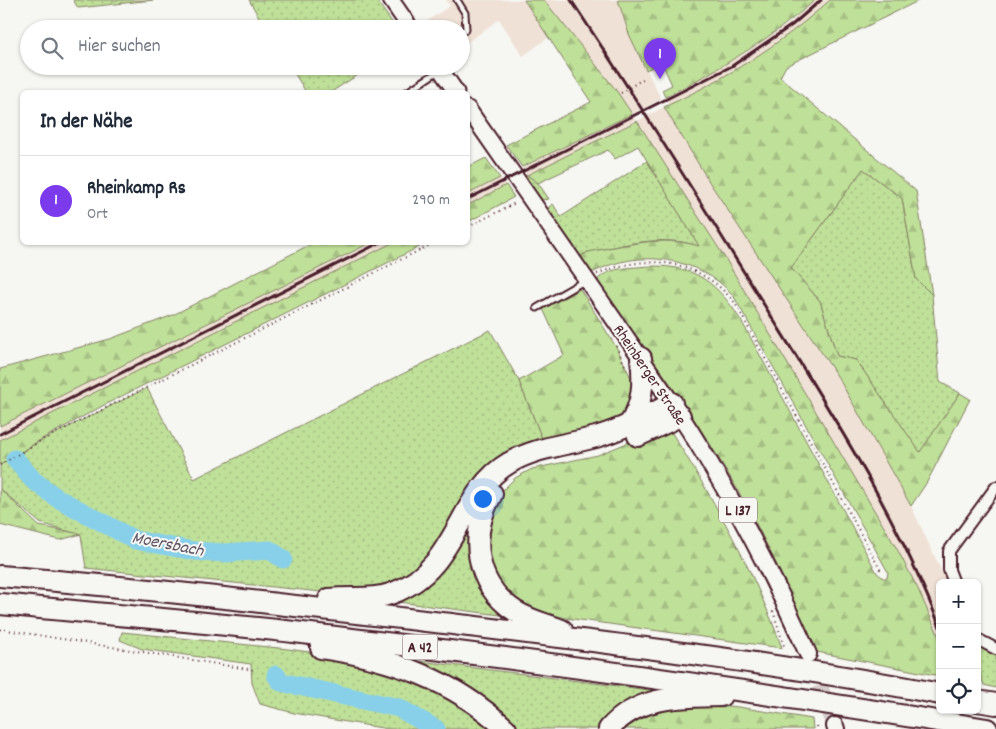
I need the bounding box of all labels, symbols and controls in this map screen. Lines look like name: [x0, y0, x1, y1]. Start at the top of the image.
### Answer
search box: [20, 20, 470, 75]
icon: search: [38, 34, 66, 62]
text: Hier suchen: [78, 34, 161, 61]
pin: 1: [644, 38, 676, 79]
text: In der Nähe: [40, 108, 132, 138]
text: Rheinkamp Rs: [87, 176, 186, 203]
text: 1: [54, 189, 58, 212]
text: 290 m: [412, 189, 450, 212]
text: Ort: [87, 203, 108, 226]
street label: Rheinberger Straße: [607, 320, 691, 430]
your location: [470, 486, 496, 512]
road number: L 137: [719, 498, 757, 522]
water label: Moersbach: [130, 526, 206, 565]
map controls: [936, 579, 981, 714]
button: +: [936, 579, 981, 624]
button: −: [936, 624, 981, 669]
road number: A 42: [402, 634, 438, 660]
button: locate: [936, 669, 981, 714]

